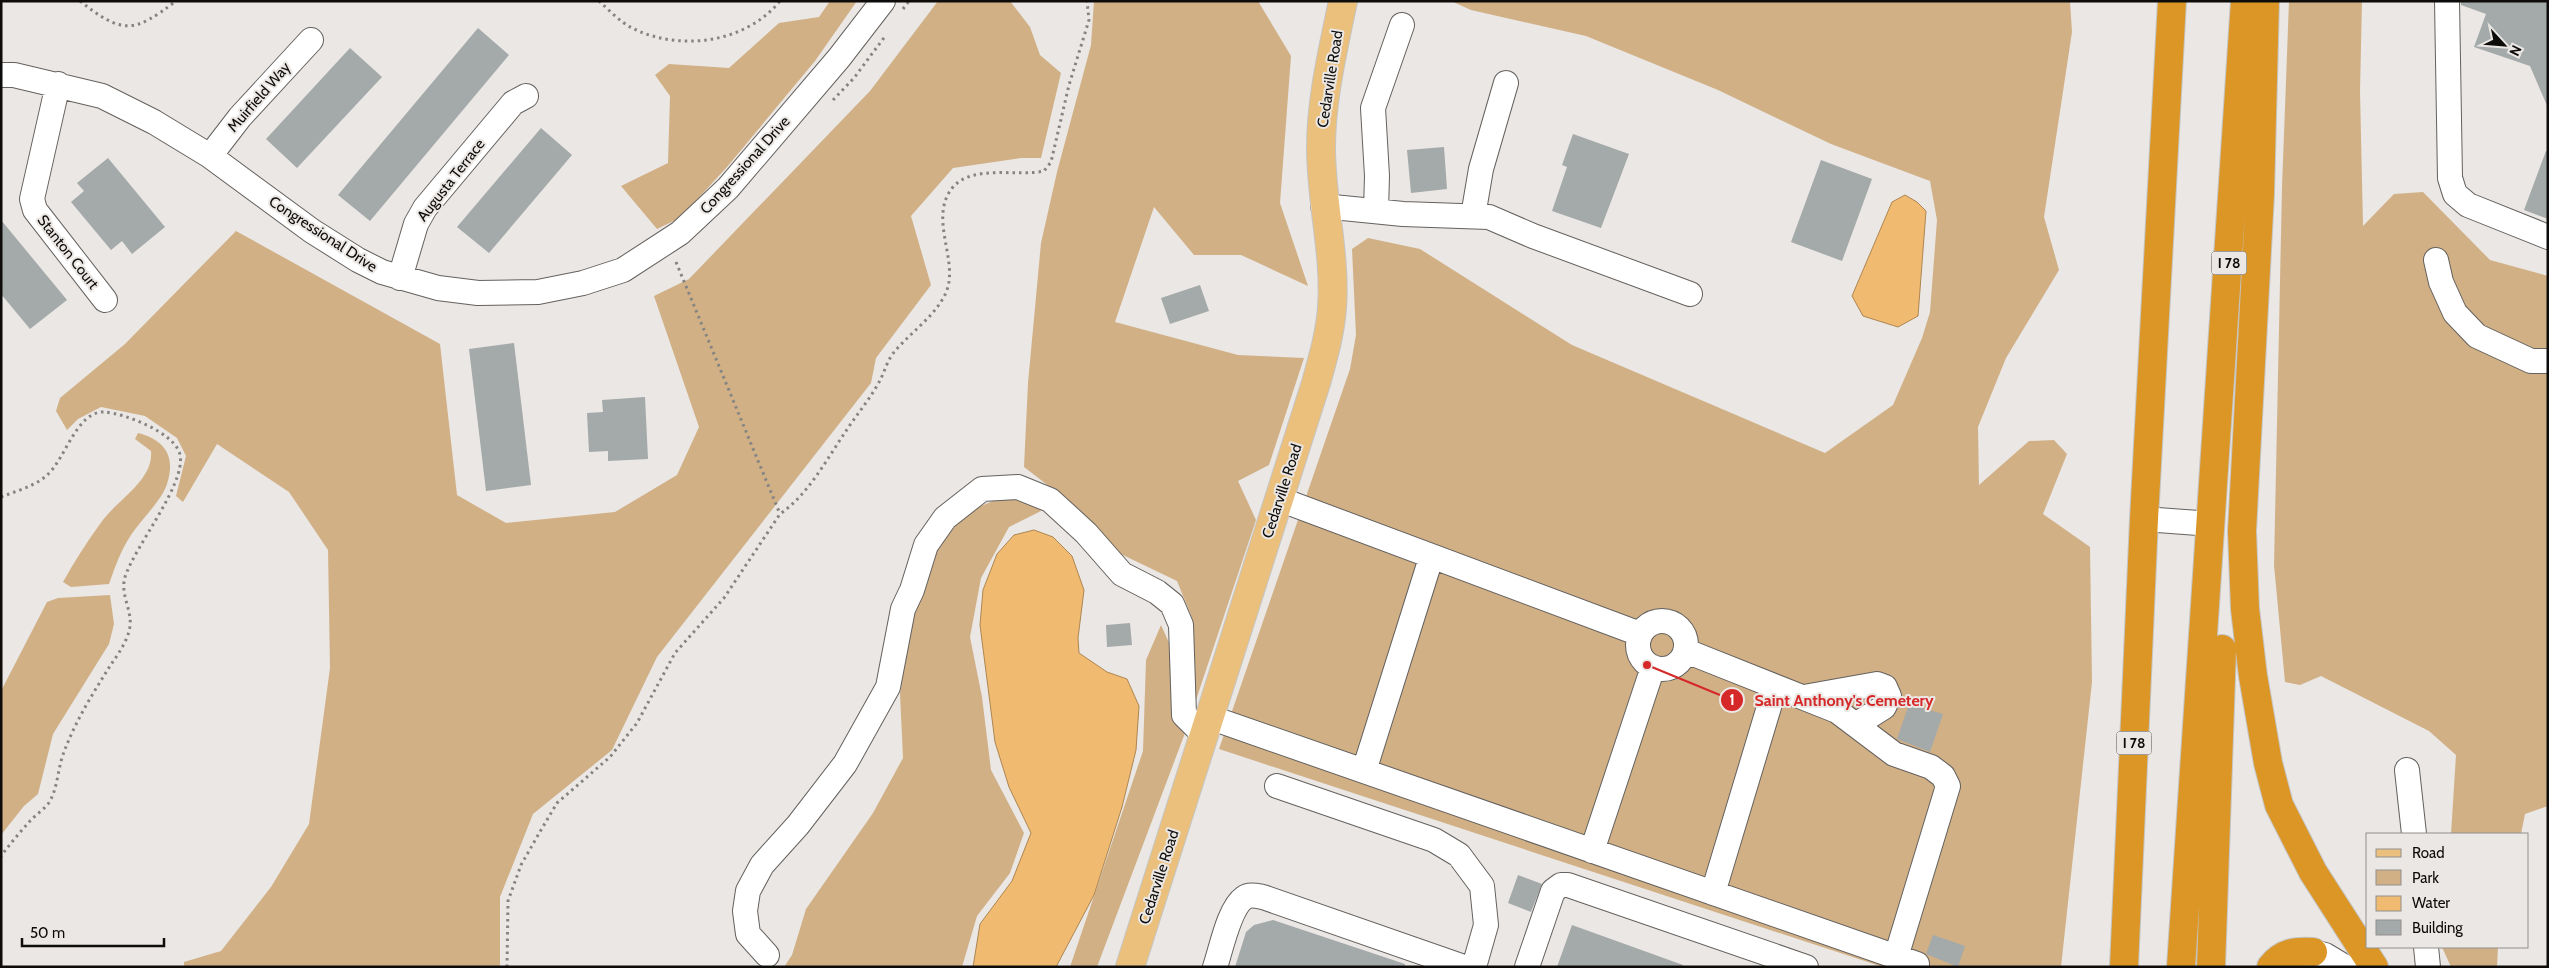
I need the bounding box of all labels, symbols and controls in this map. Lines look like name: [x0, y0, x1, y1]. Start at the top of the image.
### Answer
north arrow: [2479, 20, 2529, 70]
street label: Cedarville Road: [1313, 29, 1347, 129]
text: N: [2505, 42, 2526, 59]
street label: Muirfield Way: [224, 58, 295, 136]
street label: Congressional Drive: [696, 112, 794, 218]
street label: Augusta Terrace: [413, 135, 489, 225]
street label: Congressional Drive: [266, 192, 381, 276]
street label: Stanton Court: [34, 211, 102, 293]
road number: I 78: [2212, 252, 2246, 274]
street label: Cedarville Road: [1258, 442, 1306, 540]
callout: Saint Anthony's Cemetery: [1720, 685, 1944, 716]
text: 1: [1729, 691, 1735, 709]
text: Saint Anthony's Cemetery: [1755, 691, 1934, 710]
road number: I 78: [2116, 731, 2152, 754]
street label: Cedarville Road: [1135, 828, 1183, 926]
legend: [2366, 833, 2529, 948]
text: Road: [2412, 844, 2445, 862]
text: Park: [2412, 869, 2439, 887]
text: Water: [2412, 894, 2450, 912]
scale bar: [22, 916, 165, 948]
text: Building: [2412, 919, 2463, 937]
text: 50 m: [30, 924, 65, 942]

